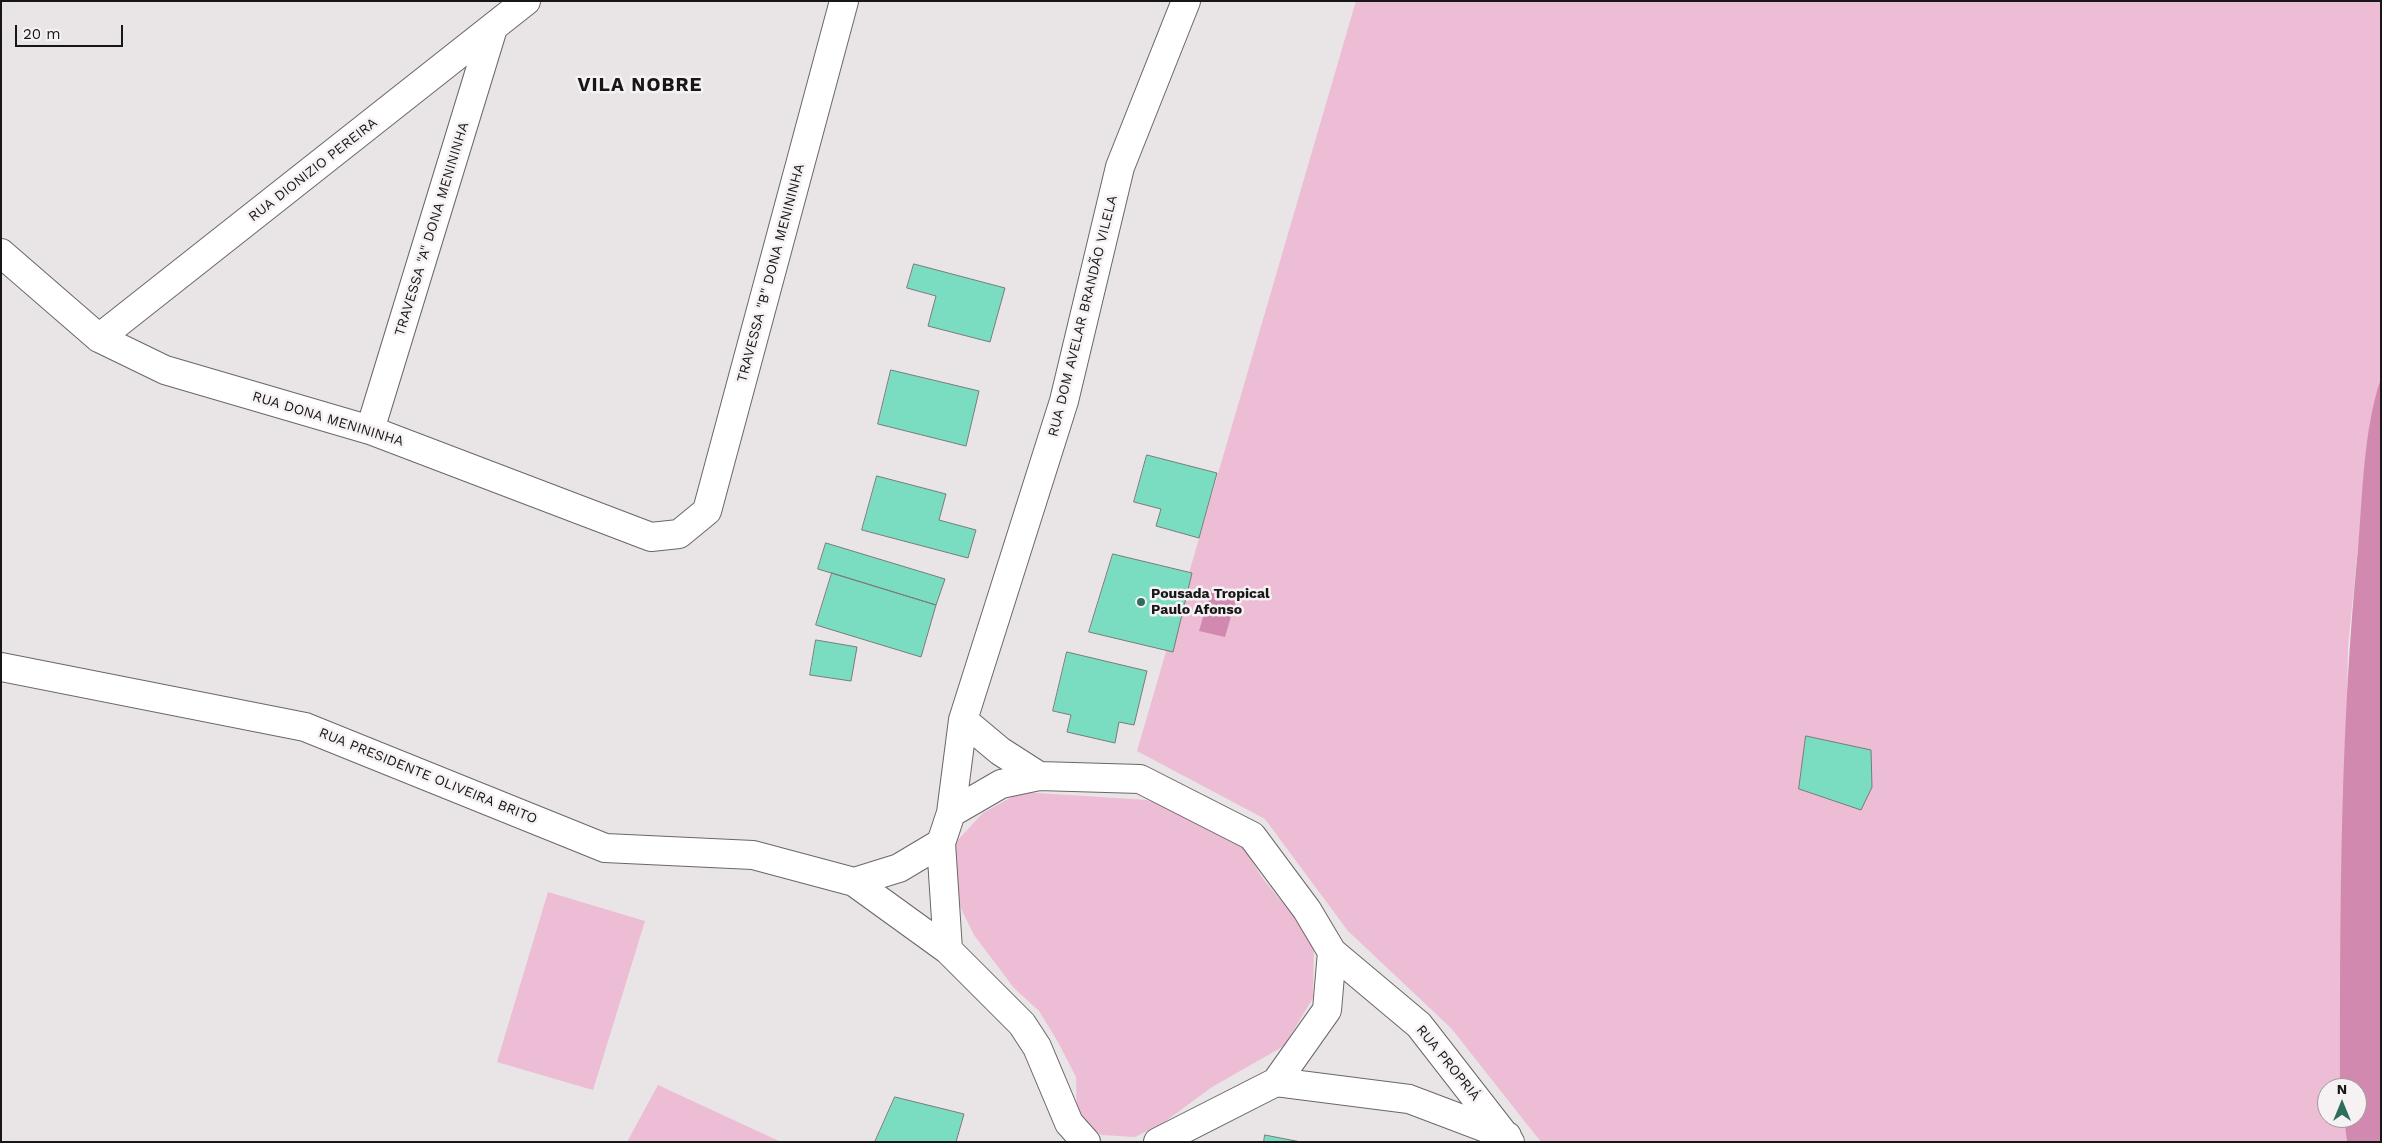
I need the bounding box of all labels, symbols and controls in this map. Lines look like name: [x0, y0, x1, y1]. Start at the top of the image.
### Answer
scale bar: [18, 15, 125, 47]
text: 20 m: [23, 25, 61, 43]
district label: VILA NOBRE: [576, 74, 704, 96]
street label: RUA DIONIZIO PEREIRA: [245, 115, 381, 225]
street label: TRAVESSA "A" DONA MENININHA: [391, 120, 473, 338]
street label: TRAVESSA "B" DONA MENININHA: [734, 162, 808, 384]
street label: RUA DOM AVELAR BRANDÃO VILELA: [1045, 193, 1121, 439]
street label: RUA DONA MENININHA: [250, 388, 406, 450]
place label: Pousada Tropical Paulo Afonso: [1151, 586, 1270, 618]
marker: Pousada Tropical Paulo Afonso: [1135, 596, 1147, 608]
street label: RUA PRESIDENTE OLIVEIRA BRITO: [316, 724, 540, 828]
street label: RUA PROPRIÁ: [1412, 1022, 1484, 1104]
north arrow: [2317, 1078, 2367, 1128]
text: N: [2337, 1081, 2347, 1097]

